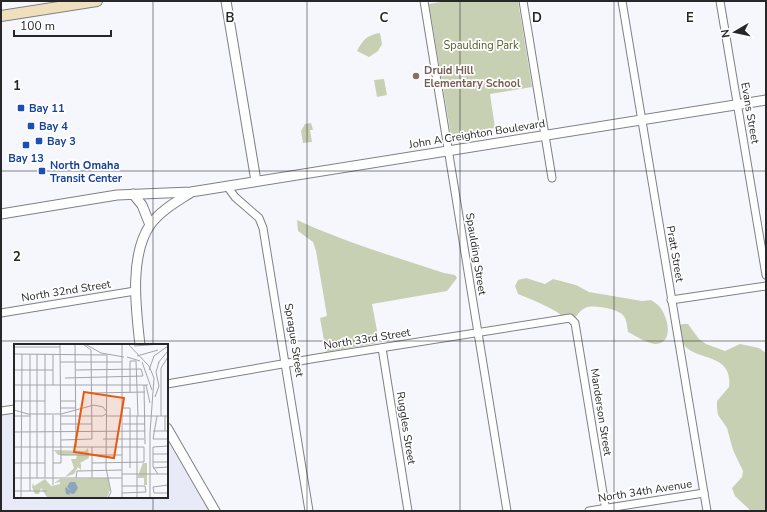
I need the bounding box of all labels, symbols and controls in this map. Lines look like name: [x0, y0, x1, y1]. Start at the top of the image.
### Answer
text: B: [226, 9, 235, 27]
text: C: [380, 9, 389, 27]
text: D: [532, 9, 542, 27]
text: E: [686, 9, 694, 27]
scale bar: [14, 12, 111, 38]
north arrow: [715, 12, 755, 52]
text: 100 m: [20, 18, 55, 34]
text: N: [718, 28, 734, 39]
park label: Spaulding Park: [444, 38, 519, 53]
place label: Druid Hill Elementary School: [424, 63, 521, 91]
marker: Druid Hill Elementary School: [411, 71, 421, 81]
text: 1: [13, 77, 21, 95]
street label: Evans Street: [737, 81, 763, 145]
place label: Bay 11: [29, 101, 65, 116]
marker: Bay 11: [16, 103, 26, 113]
street label: John A Creighton Boulevard: [407, 116, 546, 152]
place label: Bay 4: [39, 119, 68, 134]
marker: Bay 4: [26, 121, 36, 131]
place label: Bay 3: [47, 134, 76, 149]
marker: Bay 3: [34, 136, 44, 146]
marker: Bay 13: [21, 140, 31, 150]
place label: Bay 13: [8, 151, 44, 166]
place label: North Omaha Transit Center: [50, 158, 123, 186]
marker: North Omaha Transit Center: [37, 166, 47, 176]
street label: Spaulding Street: [462, 212, 490, 296]
street label: Pratt Street: [663, 225, 687, 283]
text: 2: [13, 248, 21, 266]
street label: North 32nd Street: [20, 277, 112, 305]
street label: Sprague Street: [281, 302, 307, 378]
street label: North 33rd Street: [322, 325, 412, 353]
inset map: [14, 344, 168, 498]
street label: Manderson Street: [587, 367, 615, 457]
street label: Ruggles Street: [393, 390, 419, 466]
street label: North 34th Avenue: [597, 476, 693, 506]

